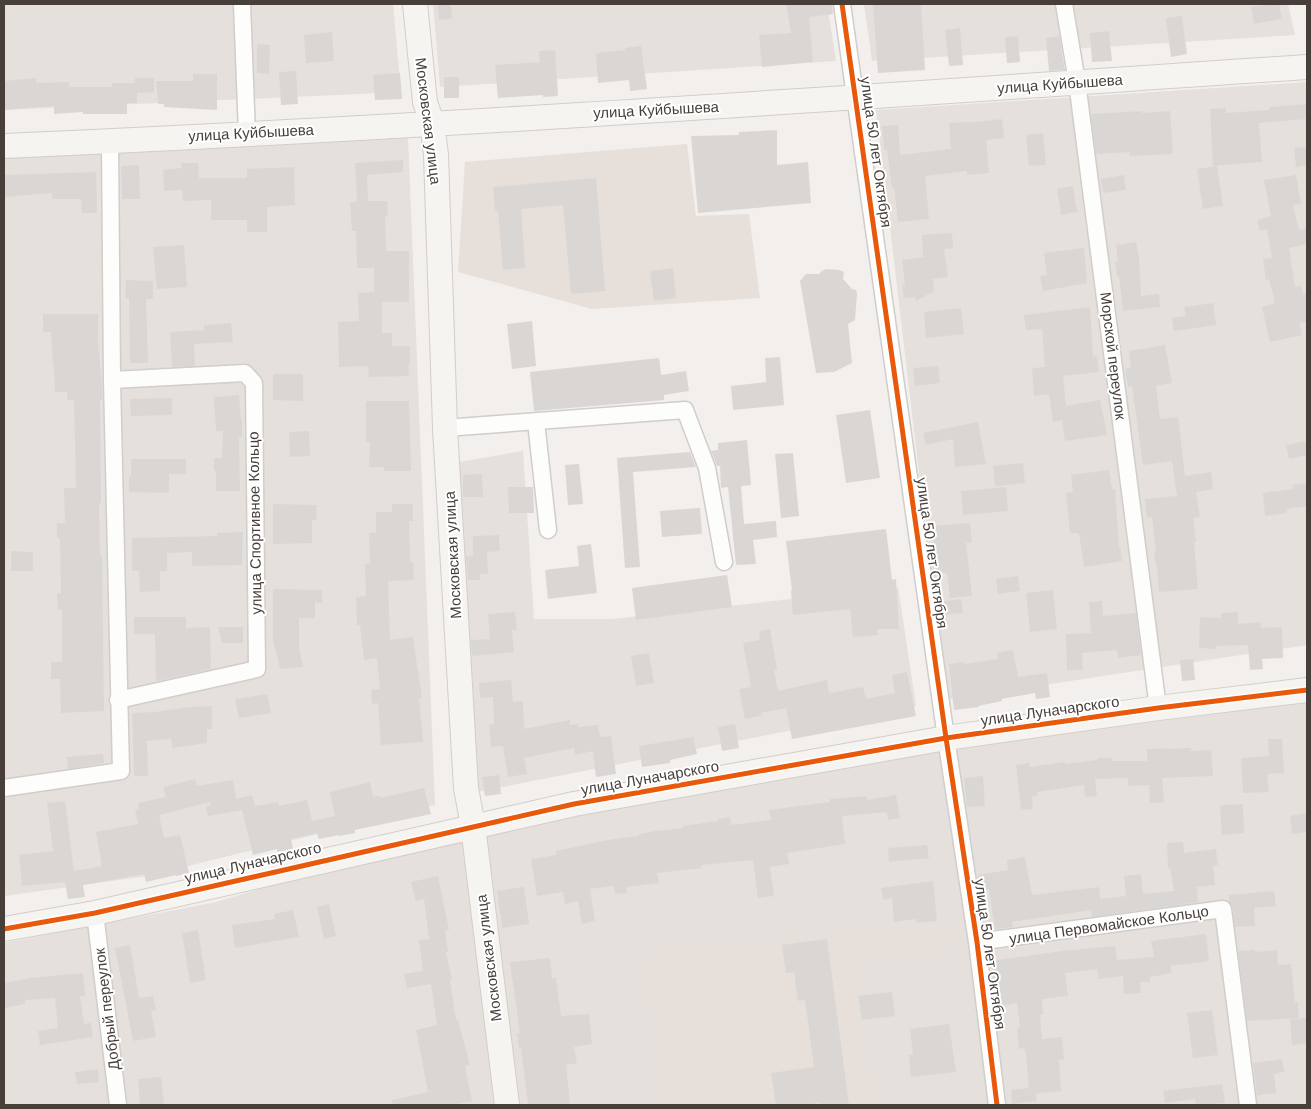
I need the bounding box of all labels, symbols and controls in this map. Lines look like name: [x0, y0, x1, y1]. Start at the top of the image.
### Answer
street label: Московская улица: [412, 57, 445, 186]
street label: улица Куйбышева: [997, 71, 1124, 96]
street label: улица 50 лет Октября: [857, 75, 896, 228]
street label: улица Куйбышева: [593, 98, 720, 121]
street label: улица Куйбышева: [188, 121, 315, 144]
street label: Морской переулок: [1097, 291, 1130, 421]
street label: улица Спортивное Кольцо: [244, 431, 265, 615]
street label: улица 50 лет Октября: [913, 476, 952, 629]
street label: Московская улица: [441, 490, 464, 619]
street label: улица Луначарского: [980, 692, 1120, 729]
street label: улица Луначарского: [580, 757, 720, 798]
street label: улица Луначарского: [183, 839, 323, 887]
street label: улица 50 лет Октября: [971, 877, 1010, 1030]
street label: Московская улица: [472, 893, 505, 1022]
street label: улица Первомайское Кольцо: [1008, 902, 1210, 947]
street label: Добрый переулок: [91, 947, 122, 1071]

